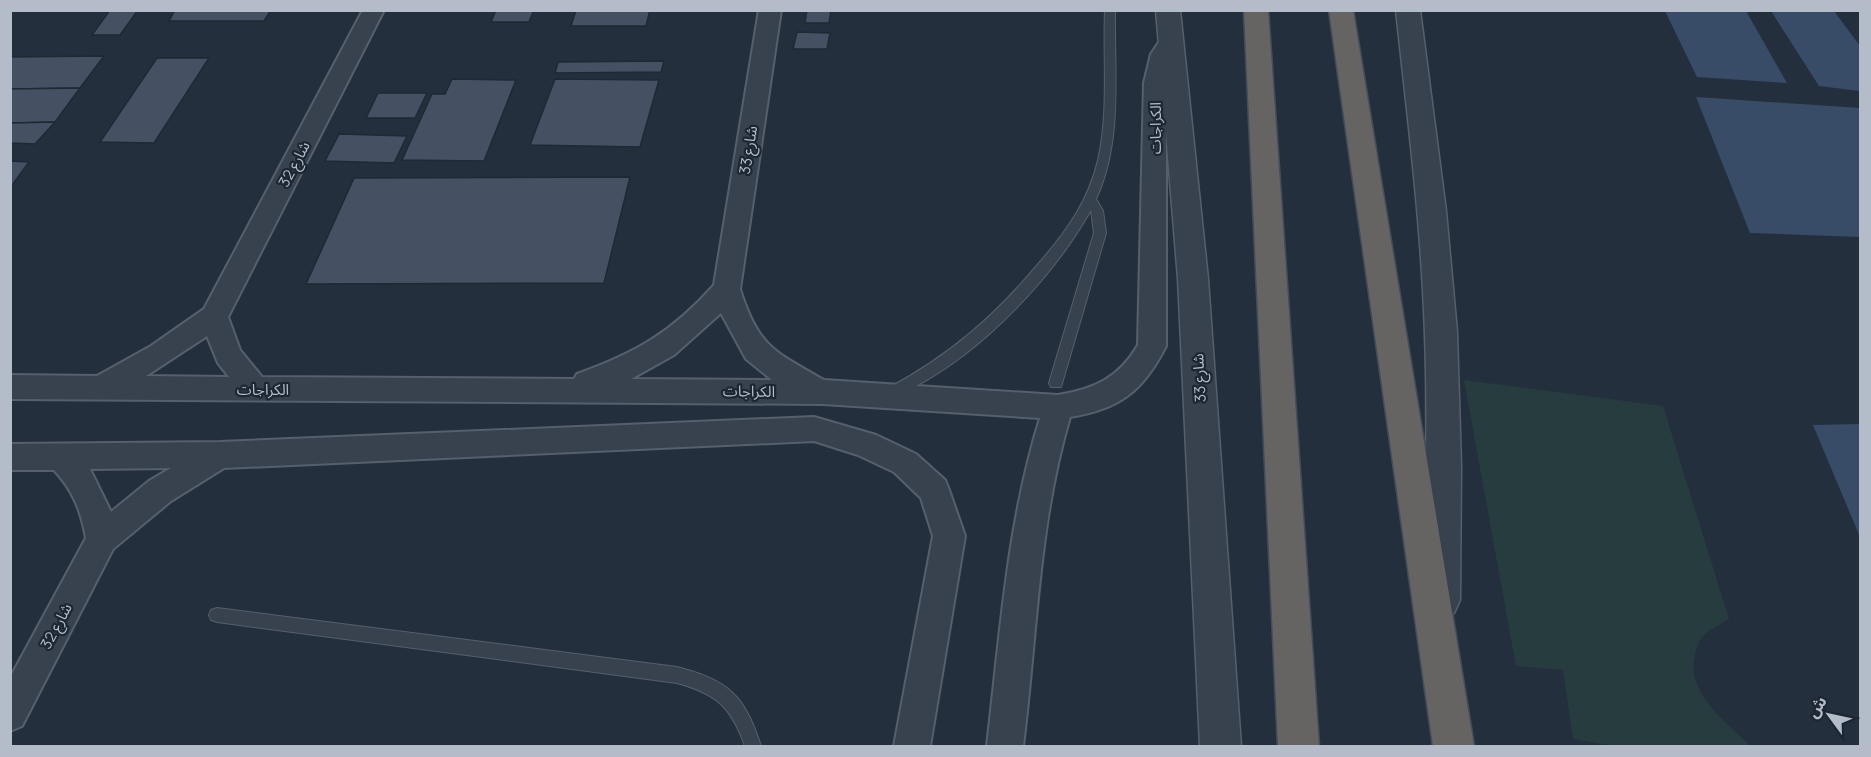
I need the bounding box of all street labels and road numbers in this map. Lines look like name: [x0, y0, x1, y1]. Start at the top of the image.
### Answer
street label: الكراجات: [1145, 102, 1166, 154]
street label: شارع 33: [734, 124, 764, 176]
street label: شارع 32: [273, 137, 317, 192]
street label: شارع 33: [1187, 353, 1213, 403]
street label: الكراجات: [237, 379, 289, 400]
street label: الكراجات: [723, 380, 775, 402]
street label: شارع 32: [35, 599, 79, 654]

